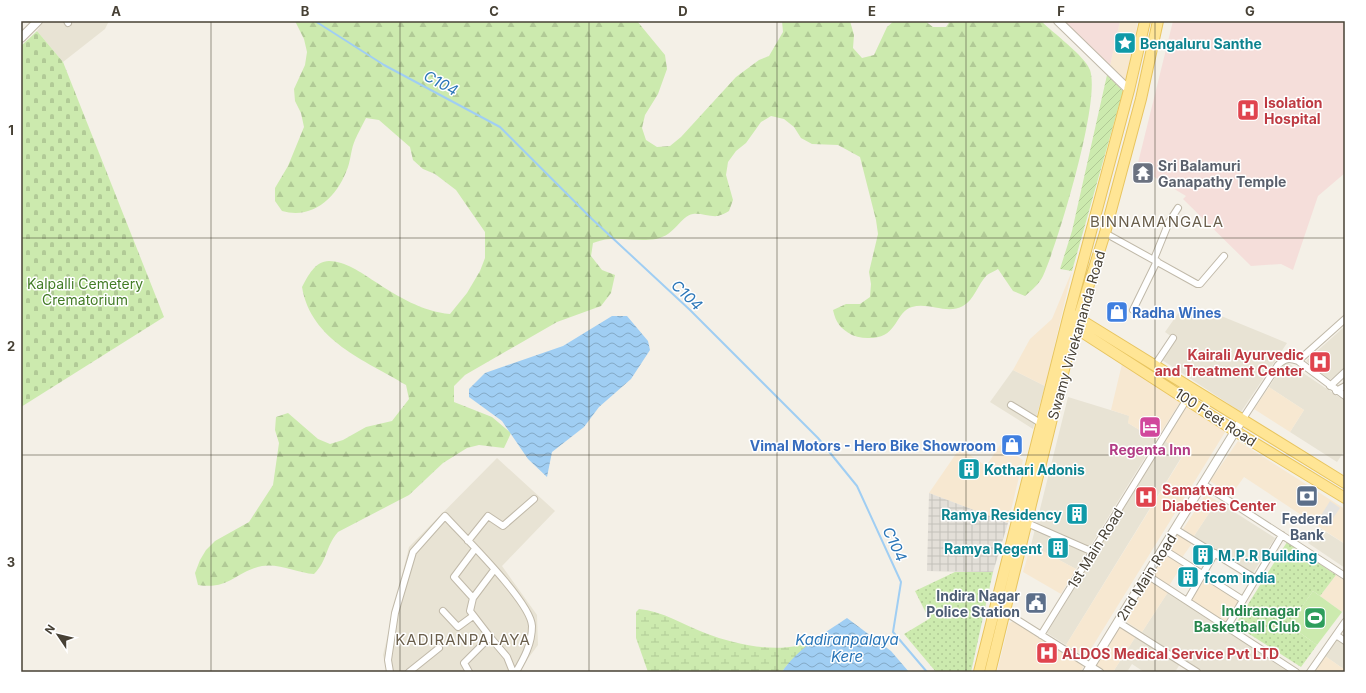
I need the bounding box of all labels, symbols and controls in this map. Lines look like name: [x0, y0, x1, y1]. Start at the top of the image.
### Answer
text: A: [111, 3, 121, 19]
text: B: [301, 3, 310, 19]
text: C: [489, 3, 499, 19]
text: D: [678, 3, 688, 19]
text: E: [868, 3, 876, 19]
text: F: [1057, 3, 1065, 19]
text: G: [1245, 3, 1255, 19]
place icon: Bengaluru Santhe: [1112, 30, 1138, 56]
place label: Bengaluru Santhe: [1140, 35, 1262, 52]
water label: C104: [421, 66, 461, 100]
place label: Isolation Hospital: [1264, 94, 1323, 127]
hospital icon: Isolation Hospital: [1235, 97, 1261, 123]
text: 1: [8, 122, 14, 138]
place label: Sri Balamuri Ganapathy Temple: [1158, 157, 1286, 190]
temple icon: Sri Balamuri Ganapathy Temple: [1130, 160, 1156, 186]
district label: BINNAMANGALA: [1090, 212, 1224, 231]
street label: Swamy Vivekananda Road: [1044, 249, 1108, 421]
park label: Kalpalli Cemetery Crematorium: [27, 275, 143, 308]
water label: C104: [667, 276, 707, 314]
shop icon: Radha Wines: [1104, 299, 1130, 325]
place label: Radha Wines: [1132, 304, 1222, 321]
text: 2: [7, 338, 15, 354]
place label: Kairali Ayurvedic and Treatment Center: [1155, 346, 1304, 379]
hospital icon: Kairali Ayurvedic and Treatment Center: [1307, 349, 1333, 375]
street label: 100 Feet Road: [1172, 384, 1260, 450]
hotel icon: Regenta Inn: [1137, 414, 1163, 440]
shop icon: Vimal Motors - Hero Bike Showroom: [999, 432, 1025, 458]
place label: Vimal Motors - Hero Bike Showroom: [750, 437, 996, 454]
place label: Regenta Inn: [1109, 441, 1191, 458]
building icon: Kothari Adonis: [956, 456, 982, 482]
place label: Kothari Adonis: [984, 461, 1085, 478]
place label: Samatvam Diabeties Center: [1162, 481, 1276, 514]
bank icon: Federal Bank: [1294, 483, 1320, 509]
hospital icon: Samatvam Diabeties Center: [1133, 484, 1159, 510]
building icon: Ramya Residency: [1064, 501, 1090, 527]
street label: 1st Main Road: [1064, 505, 1126, 591]
place label: Ramya Residency: [941, 506, 1063, 523]
place label: Federal Bank: [1282, 510, 1332, 543]
water label: C104: [879, 524, 911, 564]
street label: 2nd Main Road: [1113, 530, 1179, 624]
building icon: Ramya Regent: [1045, 535, 1071, 561]
place label: Ramya Regent: [944, 540, 1042, 557]
building icon: M.P.R Building: [1190, 542, 1216, 568]
place label: M.P.R Building: [1218, 547, 1317, 564]
text: 3: [7, 554, 15, 570]
building icon: fcom india: [1175, 564, 1201, 590]
place label: fcom india: [1204, 569, 1275, 586]
place label: Indira Nagar Police Station: [926, 587, 1020, 620]
public building icon: Indira Nagar Police Station: [1023, 590, 1049, 616]
place label: Indiranagar Basketball Club: [1194, 602, 1300, 635]
sports icon: Indiranagar Basketball Club: [1302, 605, 1328, 631]
north arrow: [38, 615, 78, 655]
text: N: [42, 622, 58, 637]
district label: KADIRANPALAYA: [395, 630, 531, 649]
water label: Kadiranpalaya Kere: [795, 630, 899, 666]
hospital icon: ALDOS Medical Service Pvt LTD: [1034, 640, 1060, 666]
place label: ALDOS Medical Service Pvt LTD: [1062, 645, 1279, 662]

